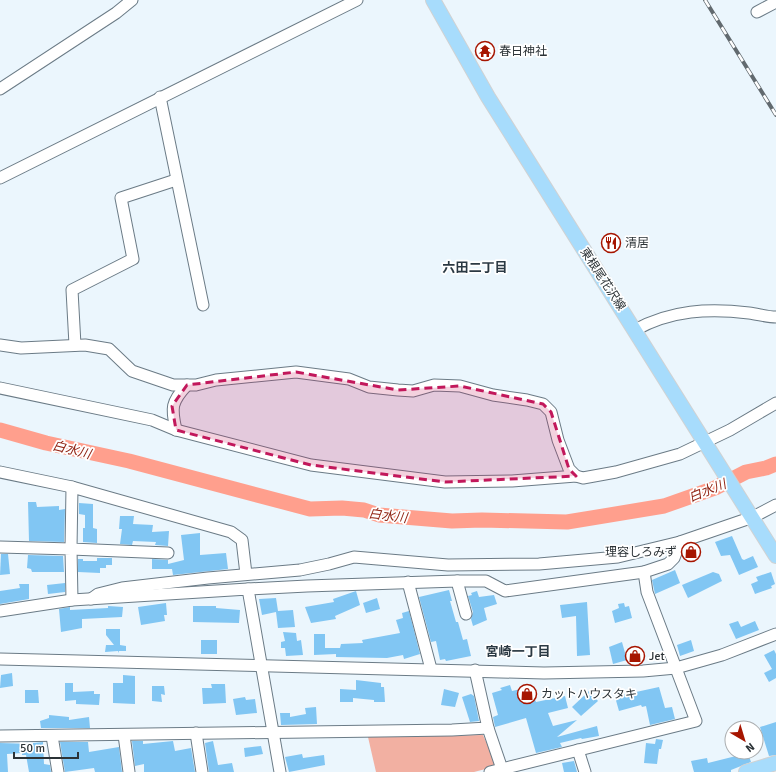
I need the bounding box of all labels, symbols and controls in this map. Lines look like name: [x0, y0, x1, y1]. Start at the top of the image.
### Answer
temple icon: 春日神社: [474, 40, 496, 62]
place label: 春日神社: [499, 44, 547, 59]
restaurant icon: 清居: [600, 232, 622, 254]
place label: 清居: [625, 236, 649, 251]
street label: 東根尾花沢線: [577, 245, 628, 314]
district label: 六田二丁目: [442, 260, 508, 276]
water label: 白水川: [51, 437, 95, 463]
water label: 白水川: [686, 475, 730, 506]
water label: 白水川: [368, 506, 410, 527]
shop icon: 理容しろみず: [680, 541, 702, 563]
place label: 理容しろみず: [605, 545, 677, 560]
district label: 宮崎一丁目: [485, 644, 551, 660]
shop icon: Jet: [624, 645, 646, 667]
place label: Jet: [649, 649, 665, 664]
shop icon: カットハウスタキ: [516, 683, 538, 705]
place label: カットハウスタキ: [541, 687, 637, 702]
north arrow: [724, 720, 764, 760]
scale bar: [14, 734, 78, 760]
text: N: [743, 740, 757, 755]
text: 50 m: [20, 741, 45, 756]

